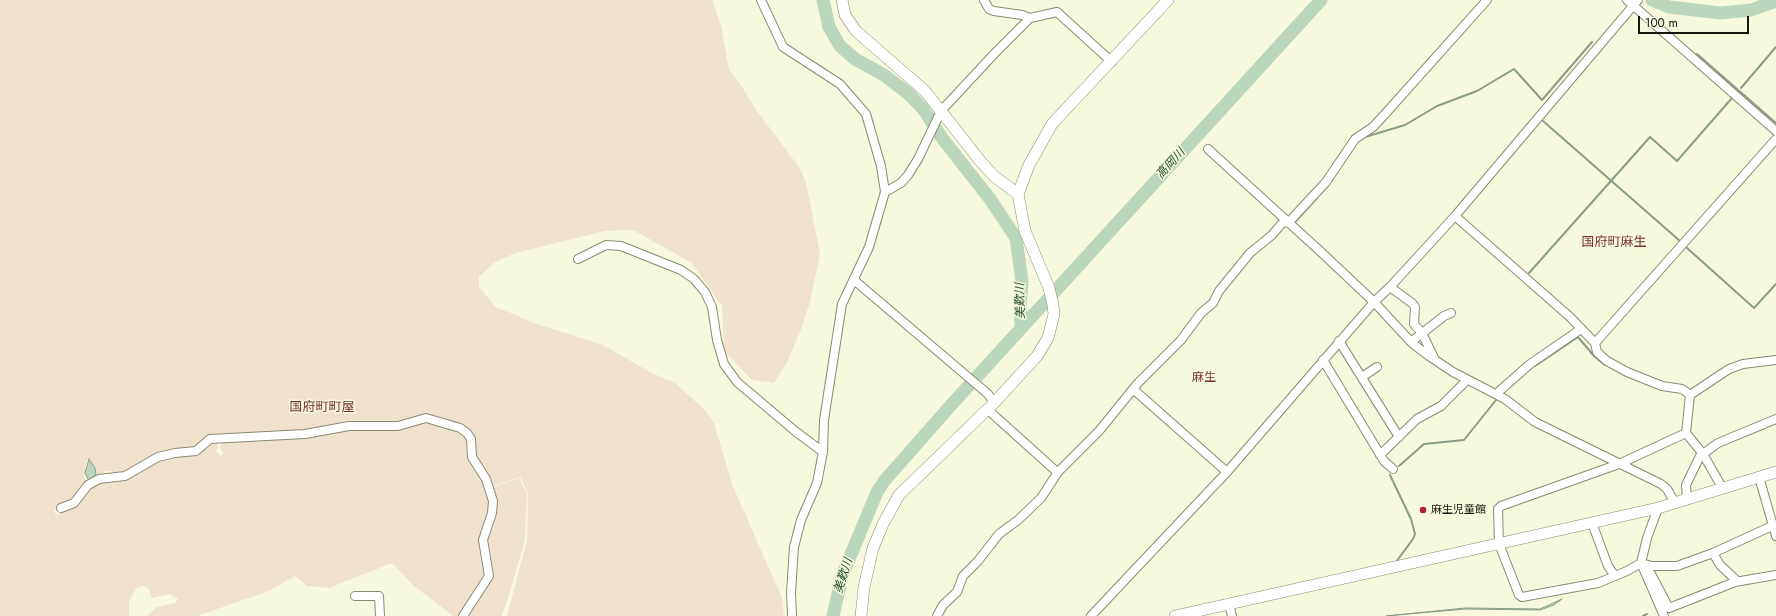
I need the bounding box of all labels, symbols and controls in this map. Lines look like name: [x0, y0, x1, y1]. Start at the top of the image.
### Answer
scale bar: [1640, 8, 1751, 34]
text: 100 m: [1645, 14, 1678, 32]
water label: 高岡川: [1154, 146, 1188, 182]
district label: 国府町麻生: [1582, 235, 1646, 251]
water label: 美歎川: [1013, 283, 1029, 319]
district label: 麻生: [1192, 371, 1216, 385]
district label: 国府町町屋: [290, 400, 354, 416]
place label: 麻生児童館: [1431, 503, 1486, 517]
marker: 麻生児童館: [1418, 505, 1428, 515]
water label: 美歎川: [832, 557, 856, 595]

